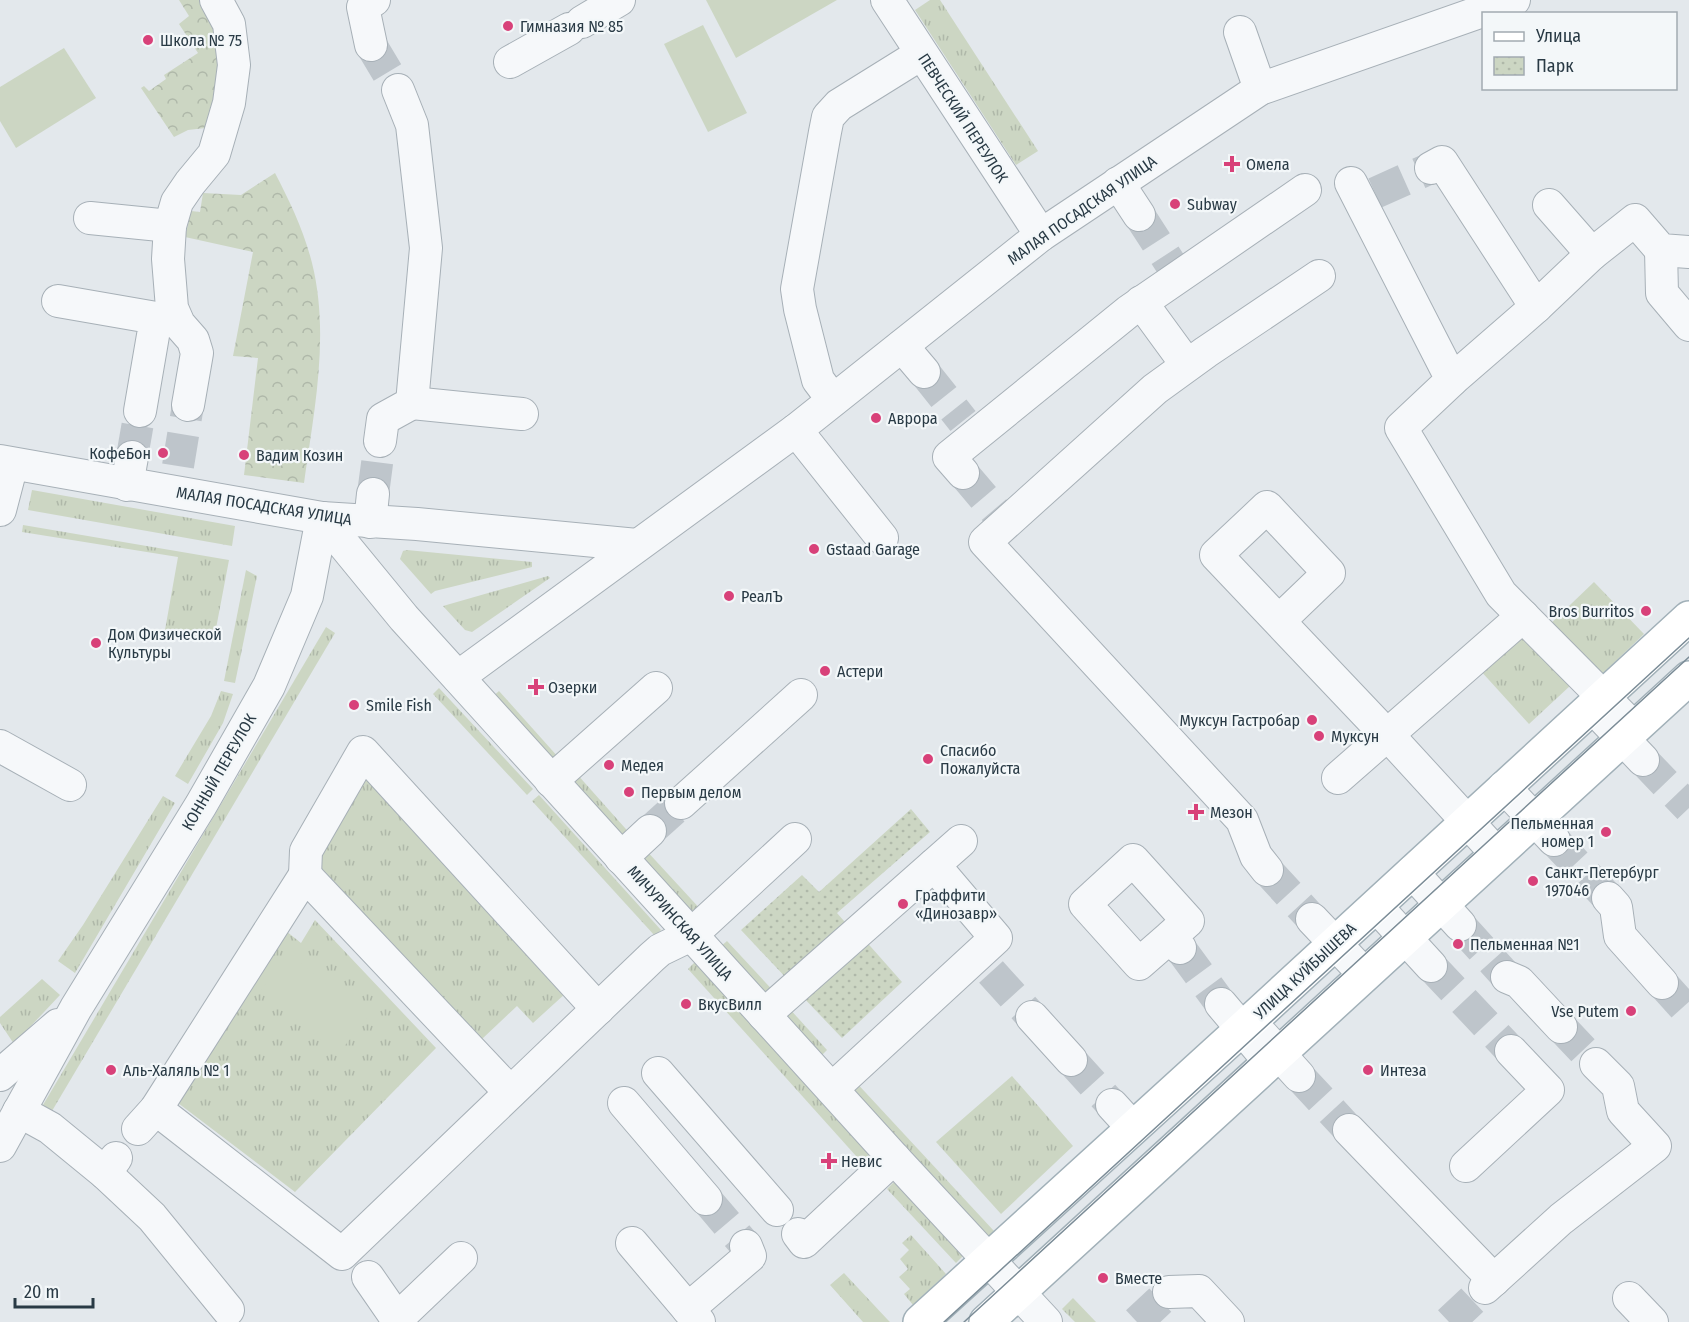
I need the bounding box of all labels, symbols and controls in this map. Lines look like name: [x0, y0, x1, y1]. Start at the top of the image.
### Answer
legend: [1482, 12, 1677, 90]
place label: Гимназия № 85: [520, 17, 623, 36]
marker: Гимназия № 85: [501, 19, 515, 33]
text: Улица: [1535, 25, 1581, 47]
place label: Школа № 75: [160, 31, 242, 50]
marker: Школа № 75: [141, 33, 155, 47]
street label: ПЕВЧЕСКИЙ ПЕРЕУЛОК: [914, 50, 1012, 187]
text: Парк: [1536, 55, 1574, 77]
street label: МАЛАЯ ПОСАДСКАЯ УЛИЦА: [1004, 151, 1161, 269]
marker: Омела: [1223, 155, 1241, 173]
place label: Омела: [1246, 155, 1290, 174]
place label: Subway: [1187, 195, 1238, 214]
marker: Subway: [1168, 197, 1182, 211]
place label: Аврора: [888, 409, 938, 428]
marker: Аврора: [869, 411, 883, 425]
place label: КофеБон: [89, 444, 151, 463]
marker: КофеБон: [156, 446, 170, 460]
place label: Вадим Козин: [256, 446, 343, 465]
marker: Вадим Козин: [237, 448, 251, 462]
street label: МАЛАЯ ПОСАДСКАЯ УЛИЦА: [175, 483, 354, 529]
place label: Gstaad Garage: [826, 540, 920, 559]
marker: Gstaad Garage: [807, 542, 821, 556]
place label: РеалЪ: [741, 587, 783, 606]
marker: РеалЪ: [722, 589, 736, 603]
place label: Bros Burritos: [1549, 602, 1634, 621]
marker: Bros Burritos: [1639, 604, 1653, 618]
place label: Дом Физической Культуры: [107, 625, 222, 662]
marker: Дом Физической Культуры: [89, 636, 103, 650]
place label: Астери: [837, 662, 883, 681]
marker: Астери: [818, 664, 832, 678]
place label: Озерки: [548, 678, 597, 697]
marker: Озерки: [529, 680, 543, 694]
place label: Smile Fish: [366, 696, 432, 715]
marker: Smile Fish: [347, 698, 361, 712]
street label: КОННЫЙ ПЕРЕУЛОК: [178, 710, 260, 834]
place label: Муксун Гастробар: [1179, 711, 1300, 730]
marker: Муксун Гастробар: [1305, 713, 1319, 727]
place label: Муксун: [1331, 727, 1379, 746]
marker: Муксун: [1312, 729, 1326, 743]
place label: Спасибо Пожалуйста: [940, 741, 1020, 778]
marker: Спасибо Пожалуйста: [921, 752, 935, 766]
place label: Медея: [621, 756, 664, 775]
marker: Медея: [602, 758, 616, 772]
place label: Первым делом: [641, 783, 741, 802]
marker: Первым делом: [622, 785, 636, 799]
marker: Мезон: [1187, 803, 1205, 821]
place label: Мезон: [1210, 803, 1253, 822]
place label: Пельменная номер 1: [1511, 814, 1594, 851]
marker: Пельменная номер 1: [1599, 825, 1613, 839]
street label: МИЧУРИНСКАЯ УЛИЦА: [624, 862, 737, 985]
place label: Санкт-Петербург 197046: [1545, 863, 1660, 900]
marker: Санкт-Петербург 197046: [1526, 874, 1540, 888]
place label: Граффити «Динозавр»: [915, 886, 997, 923]
marker: Граффити «Динозавр»: [896, 897, 910, 911]
street label: УЛИЦА КУЙБЫШЕВА: [1249, 918, 1360, 1024]
place label: Пельменная №1: [1470, 935, 1580, 954]
marker: Пельменная №1: [1451, 937, 1465, 951]
place label: ВкусВилл: [698, 995, 762, 1014]
marker: ВкусВилл: [679, 997, 693, 1011]
place label: Vse Putem: [1551, 1002, 1619, 1021]
marker: Vse Putem: [1624, 1004, 1638, 1018]
place label: Аль-Халяль № 1: [123, 1061, 229, 1080]
place label: Интеза: [1380, 1061, 1427, 1080]
marker: Аль-Халяль № 1: [104, 1063, 118, 1077]
marker: Интеза: [1361, 1063, 1375, 1077]
place label: Невис: [841, 1152, 882, 1171]
marker: Невис: [822, 1154, 836, 1168]
place label: Вместе: [1115, 1269, 1162, 1288]
scale bar: [15, 1271, 93, 1309]
marker: Вместе: [1096, 1271, 1110, 1285]
text: 20 m: [24, 1281, 59, 1303]

